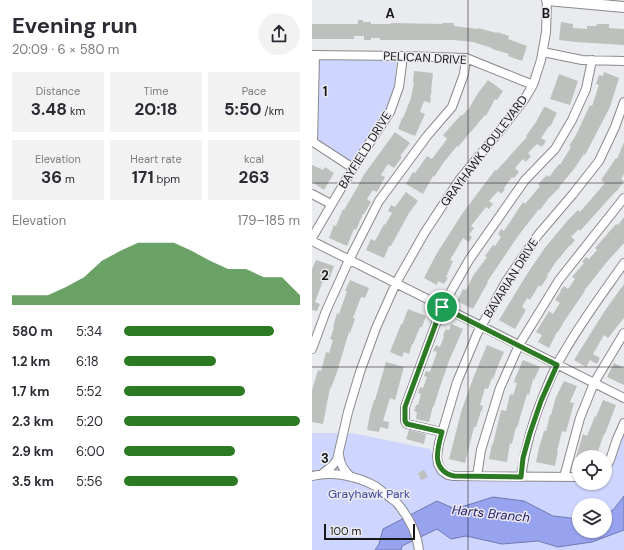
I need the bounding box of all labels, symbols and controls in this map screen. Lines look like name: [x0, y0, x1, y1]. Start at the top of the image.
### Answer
text: A: [385, 5, 395, 22]
text: B: [542, 5, 550, 22]
text: Evening run: [12, 11, 138, 40]
button: share: [258, 13, 300, 55]
text: 20:09 · 6 × 580 m: [12, 41, 119, 58]
street label: PELICAN DRIVE: [383, 48, 467, 68]
text: 1: [323, 83, 327, 100]
text: Distance: [36, 84, 80, 98]
text: Time: [144, 84, 168, 98]
text: Pace: [242, 84, 266, 98]
street label: GRAYHAWK BOULEVARD: [437, 92, 531, 210]
text: 3.48: [31, 98, 67, 120]
text: 20:18: [135, 98, 177, 120]
text: 5:50: [224, 98, 261, 120]
text: km: [67, 104, 85, 118]
text: /km: [261, 104, 284, 118]
street label: BAYFIELD DRIVE: [335, 108, 395, 192]
text: Elevation: [35, 152, 81, 166]
text: Heart rate: [130, 152, 182, 166]
text: kcal: [244, 152, 264, 166]
text: 36: [41, 166, 62, 188]
text: 171: [132, 166, 154, 188]
text: 263: [239, 166, 269, 188]
text: m: [62, 172, 75, 186]
text: bpm: [154, 172, 180, 186]
text: Elevation: [12, 212, 66, 229]
text: 179–185 m: [238, 212, 300, 229]
street label: BAVARIAN DRIVE: [480, 235, 542, 321]
text: 2: [321, 267, 329, 284]
pin: [425, 290, 459, 324]
icon: arrive: [431, 296, 453, 318]
text: 580 m: [12, 323, 53, 340]
text: 5:34: [76, 323, 102, 340]
text: 1.2 km: [12, 353, 50, 370]
text: 6:18: [76, 353, 99, 370]
text: 1.7 km: [12, 383, 49, 400]
text: 5:52: [76, 383, 102, 400]
text: 2.3 km: [12, 413, 53, 430]
text: 5:20: [76, 413, 103, 430]
text: 2.9 km: [12, 443, 53, 460]
text: 6:00: [76, 443, 105, 460]
text: 3: [321, 450, 329, 467]
map controls: [572, 450, 612, 538]
button: locate: [572, 450, 612, 490]
text: 3.5 km: [12, 473, 54, 490]
text: 5:56: [76, 473, 103, 490]
park label: Grayhawk Park: [328, 486, 410, 502]
button: layers: [572, 498, 612, 538]
water label: Harts Branch: [451, 501, 531, 526]
scale bar: [324, 522, 415, 541]
text: 100 m: [330, 524, 361, 538]

